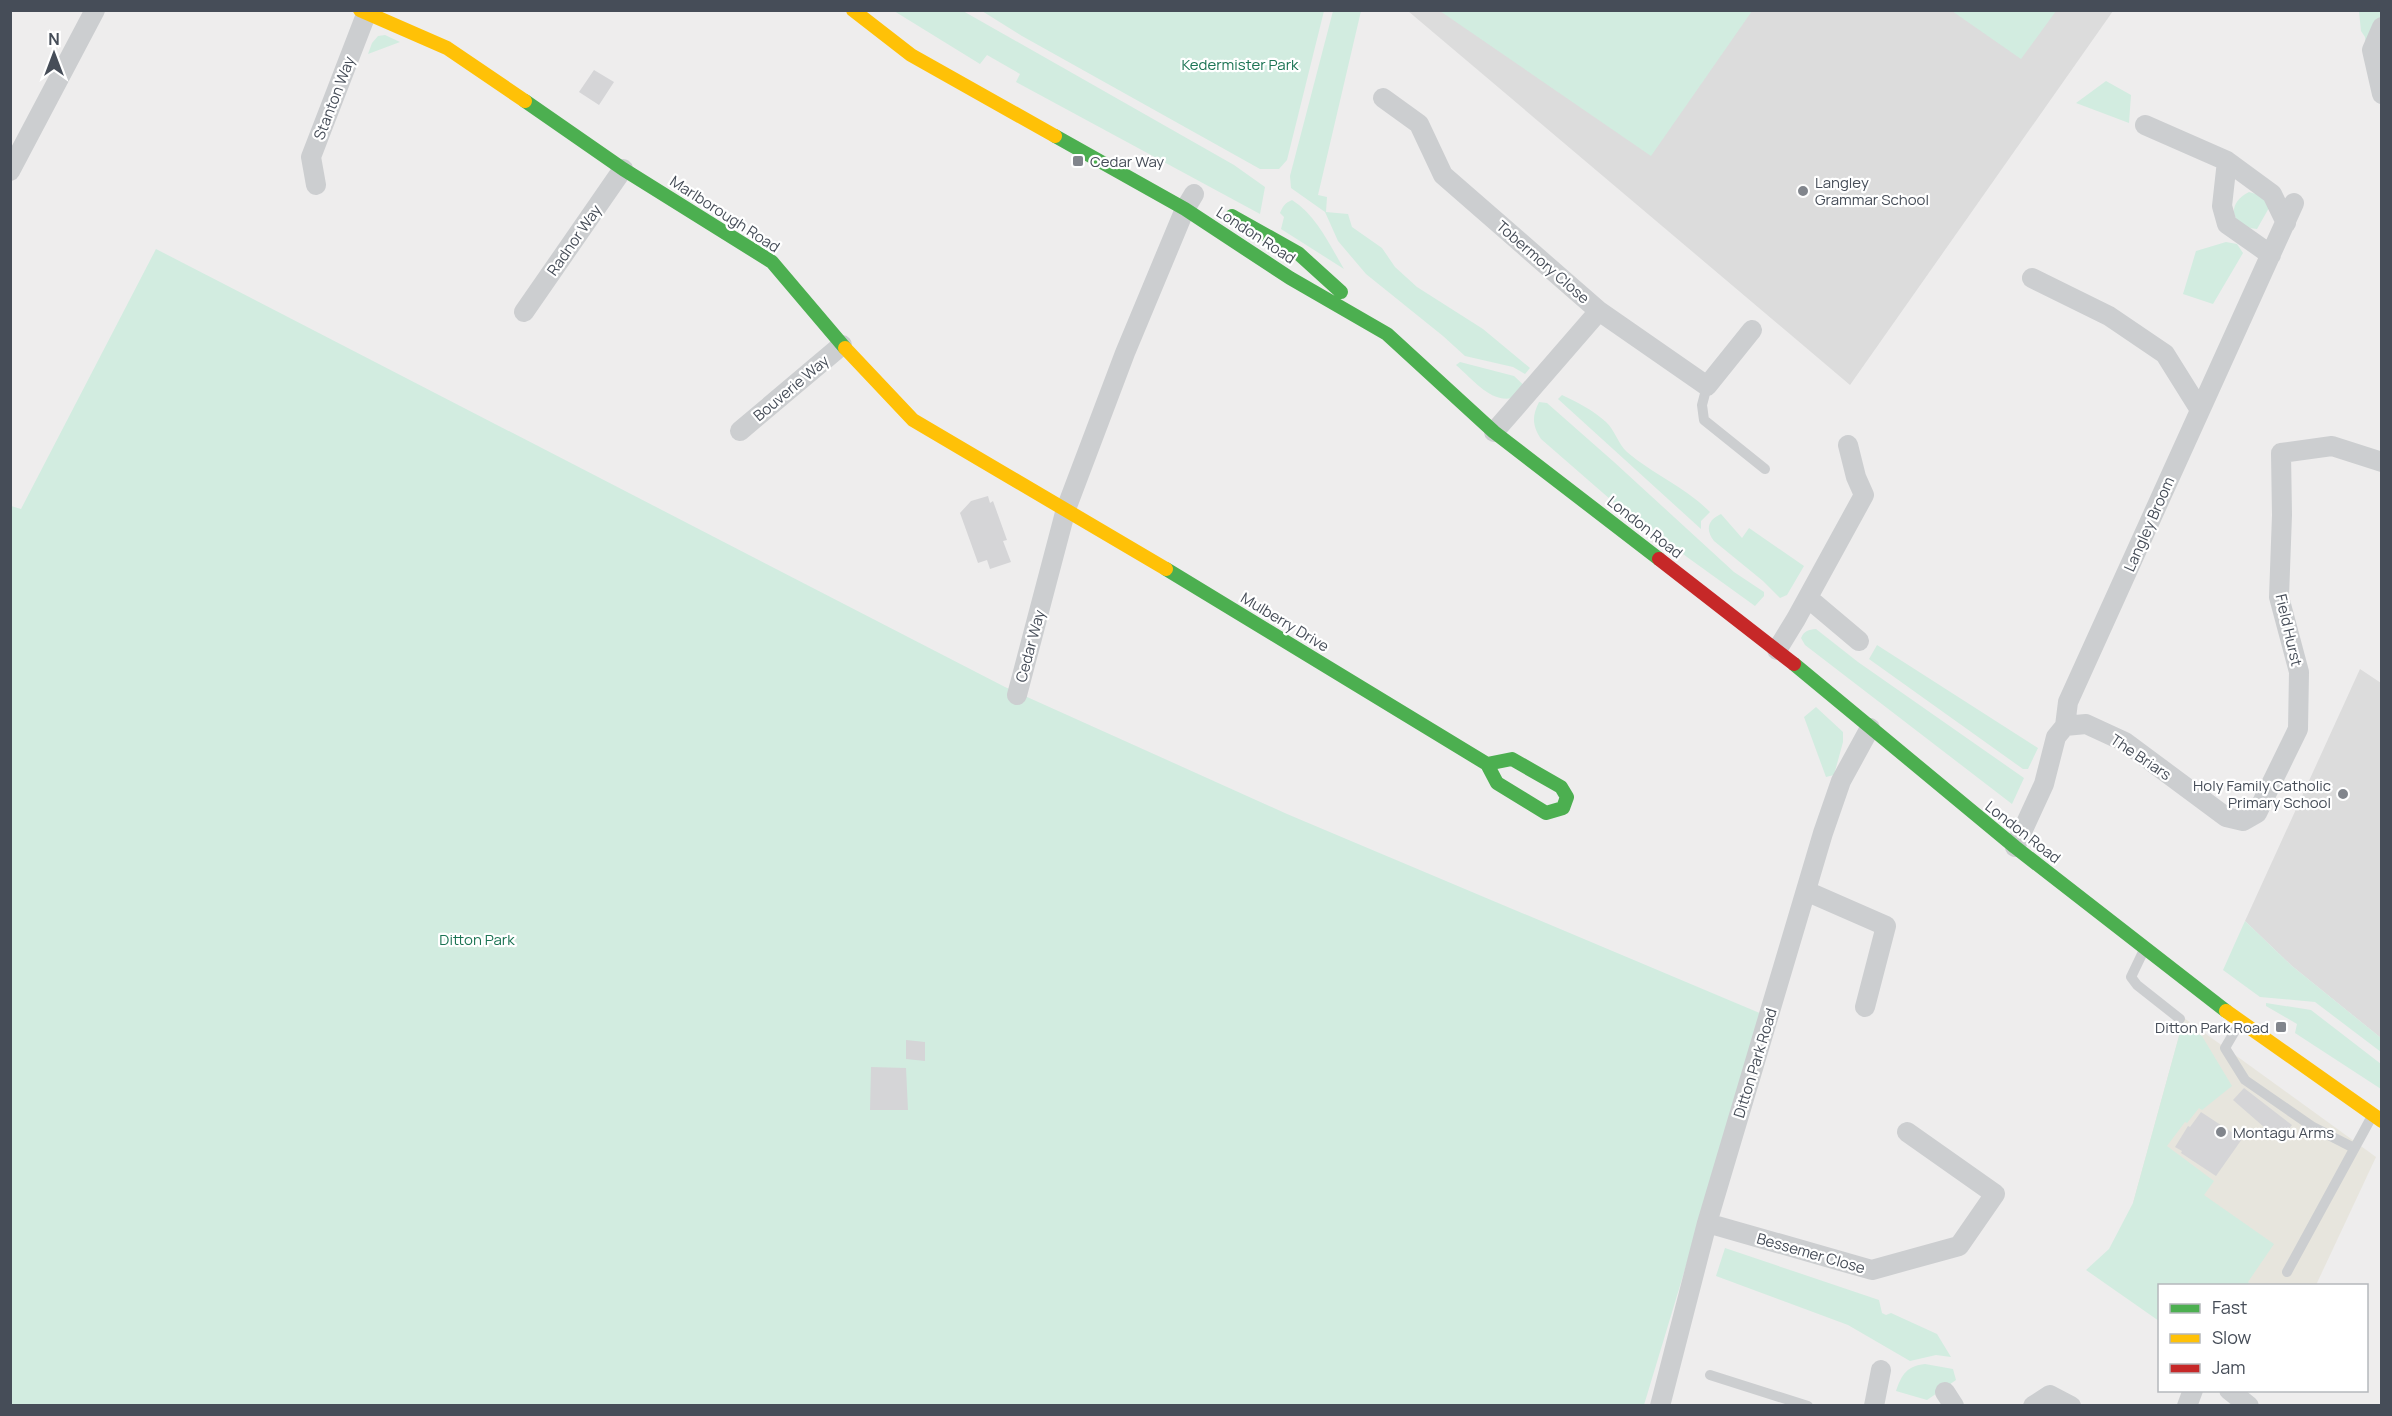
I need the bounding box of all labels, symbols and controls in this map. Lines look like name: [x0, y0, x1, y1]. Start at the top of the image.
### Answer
north arrow: [24, 24, 84, 84]
text: N: [48, 28, 60, 50]
street label: Stanton Way: [308, 53, 360, 143]
park label: Kedermister Park: [1181, 54, 1299, 75]
place label: Cedar Way: [1090, 151, 1164, 172]
marker: Cedar Way: [1071, 154, 1085, 168]
street label: Marlborough Road: [666, 171, 784, 257]
place label: Langley Grammar School: [1815, 172, 1929, 210]
marker: Langley Grammar School: [1796, 184, 1810, 198]
street label: Radnor Way: [542, 200, 606, 280]
street label: London Road: [1212, 202, 1300, 268]
street label: Tobermory Close: [1492, 216, 1594, 308]
street label: Bouverie Way: [749, 350, 833, 426]
street label: Langley Broom: [2119, 473, 2179, 575]
street label: London Road: [1603, 491, 1687, 563]
street label: Mulberry Drive: [1237, 587, 1333, 657]
street label: Field Hurst: [2271, 592, 2307, 668]
street label: Cedar Way: [1010, 607, 1050, 685]
street label: The Briars: [2107, 729, 2176, 785]
place label: Holy Family Catholic Primary School: [2193, 775, 2331, 813]
marker: Holy Family Catholic Primary School: [2336, 787, 2350, 801]
street label: London Road: [1981, 796, 2065, 868]
park label: Ditton Park: [439, 929, 515, 950]
street label: Ditton Park Road: [1728, 1005, 1782, 1121]
place label: Ditton Park Road: [2155, 1017, 2269, 1038]
marker: Ditton Park Road: [2274, 1020, 2288, 1034]
place label: Montagu Arms: [2233, 1122, 2334, 1143]
marker: Montagu Arms: [2214, 1125, 2228, 1139]
street label: Bessemer Close: [1754, 1228, 1868, 1279]
legend: [2158, 1284, 2368, 1392]
text: Fast: [2212, 1295, 2247, 1319]
text: Slow: [2212, 1325, 2252, 1349]
text: Jam: [2212, 1355, 2246, 1379]

